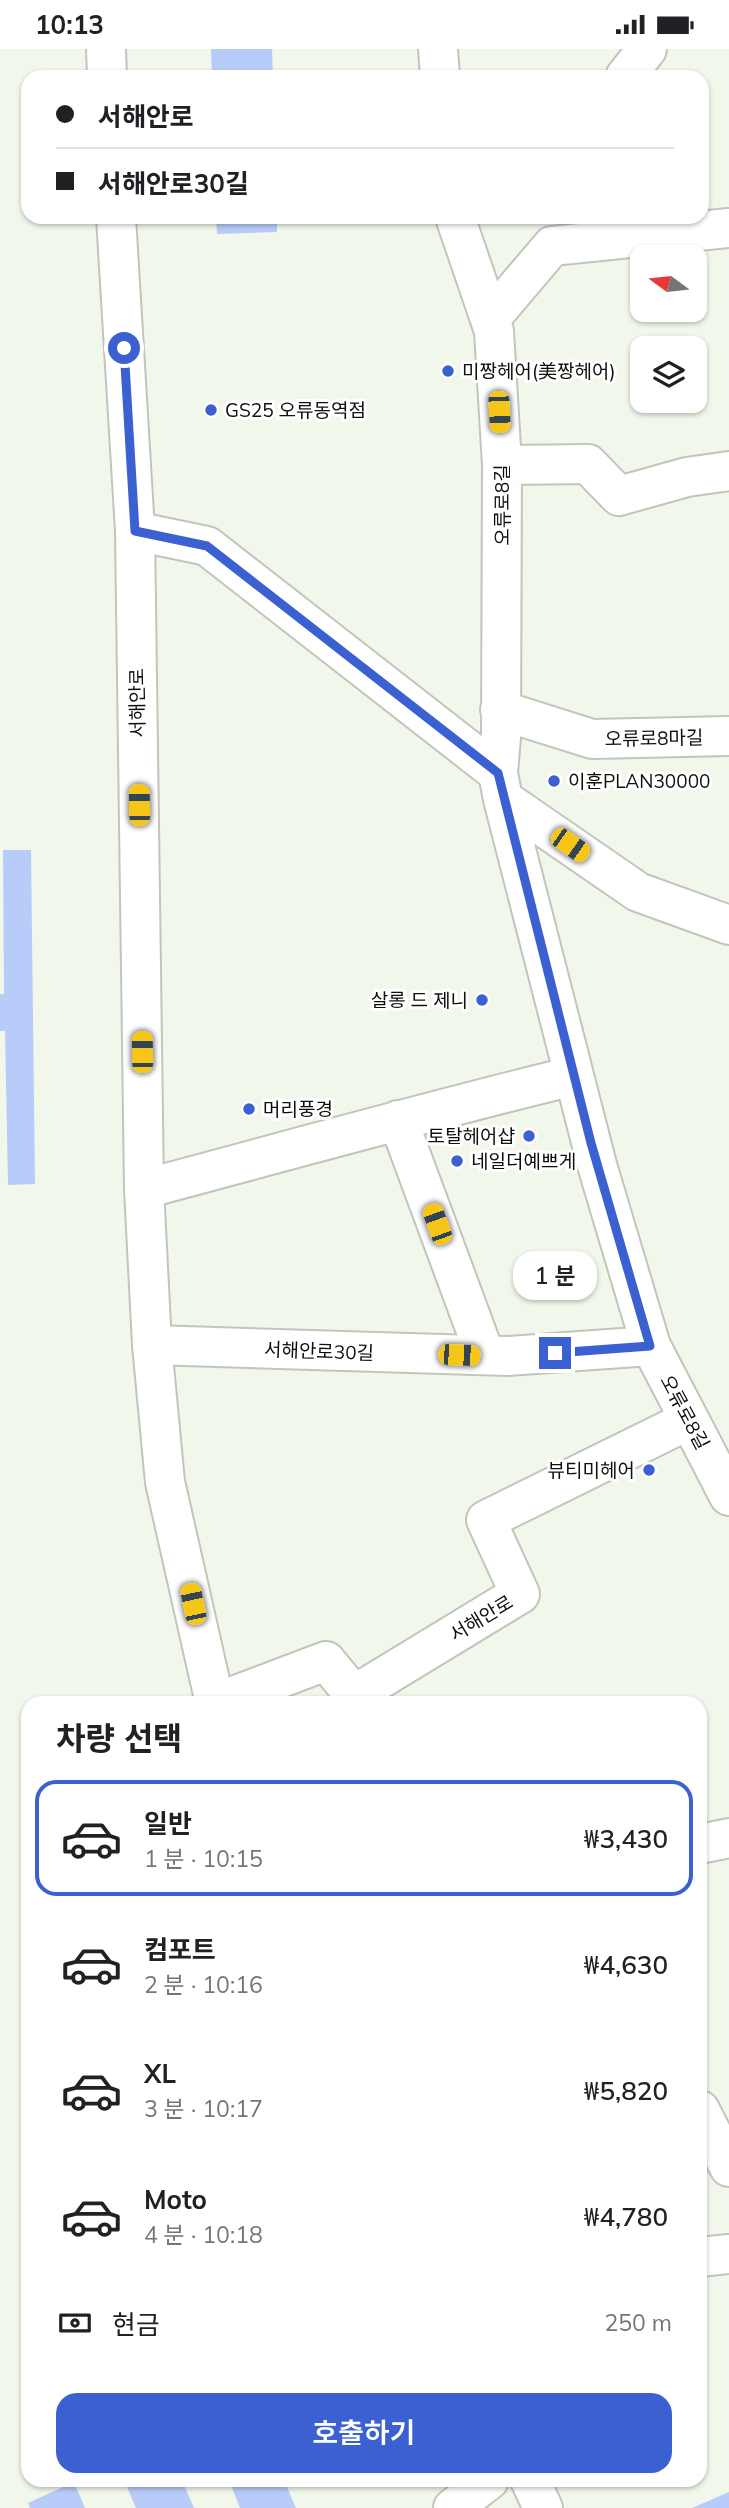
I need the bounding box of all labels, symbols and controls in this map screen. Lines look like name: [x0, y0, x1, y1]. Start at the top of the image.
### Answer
text: 10:13: [35, 8, 104, 41]
text: 서해안로: [98, 100, 194, 133]
text: 서해안로30길: [98, 167, 249, 200]
north arrow: [630, 245, 707, 322]
map controls: [630, 245, 707, 413]
route start: [108, 332, 140, 364]
button: layers: [630, 336, 707, 413]
place label: 미짱헤어(美짱헤어): [462, 359, 615, 383]
marker: 미짱헤어(美짱헤어): [440, 363, 456, 379]
car: [488, 390, 511, 434]
place label: GS25 오류동역점: [225, 398, 366, 422]
marker: GS25 오류동역점: [203, 402, 219, 418]
street label: 오류로8길: [490, 464, 514, 546]
street label: 서해안로: [124, 668, 150, 738]
street label: 오류로8마길: [604, 725, 704, 751]
place label: 이훈PLAN30000: [568, 769, 710, 793]
marker: 이훈PLAN30000: [546, 773, 562, 789]
car: [129, 784, 150, 826]
car: [547, 824, 594, 866]
place label: 살롱 드 제니: [371, 988, 468, 1012]
marker: 살롱 드 제니: [474, 992, 490, 1008]
car: [132, 1031, 153, 1073]
place label: 머리풍경: [263, 1097, 333, 1121]
marker: 머리풍경: [241, 1101, 257, 1117]
place label: 토탈헤어샵: [428, 1124, 515, 1148]
marker: 토탈헤어샵: [521, 1128, 537, 1144]
place label: 네일더예쁘게: [471, 1149, 576, 1173]
marker: 네일더예쁘게: [449, 1153, 465, 1169]
car: [420, 1201, 455, 1247]
callout: 1 분: [513, 1251, 597, 1301]
text: 1 분: [534, 1261, 576, 1290]
street label: 서해안로30길: [264, 1337, 374, 1365]
route end: [539, 1337, 571, 1369]
car: [438, 1344, 481, 1366]
street label: 오류로8길: [655, 1370, 715, 1454]
place label: 뷰티미헤어: [548, 1458, 635, 1482]
marker: 뷰티미헤어: [641, 1462, 657, 1478]
car: [179, 1581, 208, 1627]
street label: 서해안로: [445, 1590, 517, 1646]
text: 차량 선택: [56, 1718, 183, 1758]
icon: car: [60, 1807, 123, 1870]
text: 일반: [144, 1807, 192, 1840]
text: ₩3,430: [584, 1822, 668, 1855]
text: 1 분 · 10:15: [144, 1844, 263, 1873]
icon: car: [60, 1933, 123, 1996]
text: 컴포트: [144, 1933, 216, 1966]
text: ₩4,630: [584, 1948, 668, 1981]
text: 2 분 · 10:16: [144, 1970, 263, 1999]
text: XL: [144, 2057, 176, 2090]
icon: car: [60, 2059, 123, 2122]
text: ₩5,820: [584, 2074, 668, 2107]
text: 3 분 · 10:17: [144, 2094, 263, 2123]
text: Moto: [144, 2183, 207, 2216]
icon: car: [60, 2185, 123, 2248]
text: ₩4,780: [584, 2200, 668, 2233]
text: 4 분 · 10:18: [144, 2220, 263, 2249]
icon: cash: [56, 2304, 94, 2342]
text: 현금: [112, 2308, 160, 2341]
text: 250 m: [604, 2308, 672, 2337]
button: 호출하기: [56, 2393, 672, 2473]

